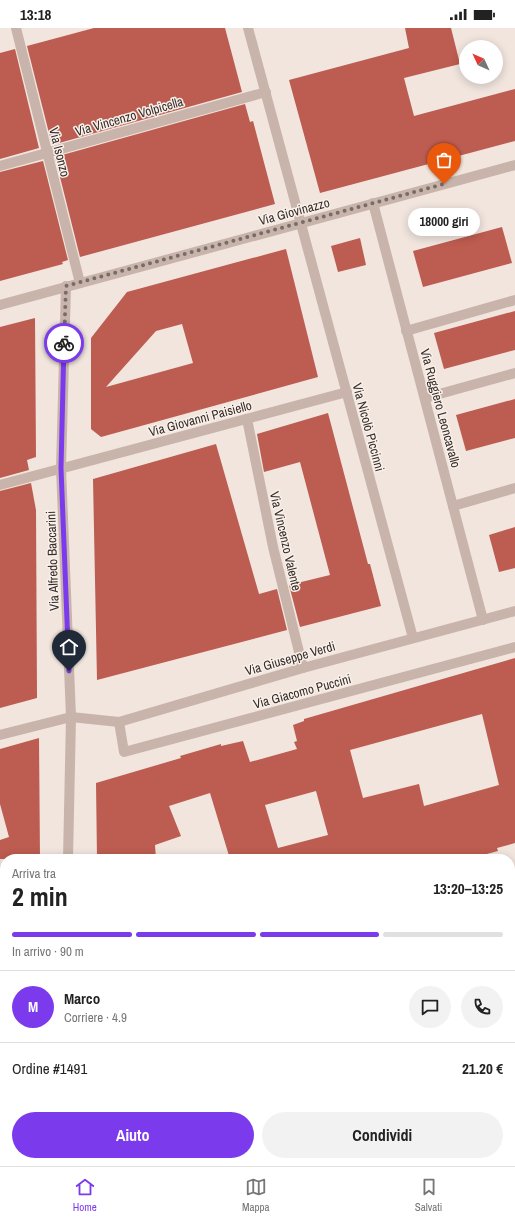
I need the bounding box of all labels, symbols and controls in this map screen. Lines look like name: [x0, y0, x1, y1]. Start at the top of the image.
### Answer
text: 13:18: [20, 4, 51, 25]
north arrow: [459, 40, 503, 84]
map controls: [459, 40, 503, 84]
street label: Via Vincenzo Volpicella: [73, 93, 185, 140]
street label: Via Isonzo: [45, 126, 74, 179]
pin: [427, 143, 461, 184]
icon: bag: [433, 149, 455, 171]
street label: Via Giovinazzo: [257, 194, 332, 229]
callout: 18000 giri: [408, 208, 480, 236]
text: 18000 giri: [419, 213, 469, 230]
courier: [44, 323, 84, 363]
icon: bike: [53, 332, 75, 354]
street label: Via Ruggiero Leoncavallo: [416, 347, 465, 470]
street label: Via Nicolò Piccinni: [349, 381, 388, 473]
street label: Via Giovanni Paisiello: [147, 397, 254, 440]
street label: Via Vincenzo Valente: [266, 490, 305, 592]
street label: Via Alfredo Baccarini: [42, 511, 63, 611]
pin: [52, 630, 86, 671]
icon: home: [58, 636, 80, 658]
street label: Via Giuseppe Verdi: [243, 638, 337, 679]
street label: Via Giacomo Puccini: [251, 670, 353, 713]
text: Arriva tra: [12, 865, 56, 882]
text: 13:20–13:25: [433, 878, 503, 899]
text: 2 min: [12, 879, 68, 914]
text: In arrivo · 90 m: [12, 943, 84, 960]
button: chat: [409, 986, 451, 1028]
button: phone: [461, 986, 503, 1028]
text: Marco: [64, 988, 100, 1009]
text: M: [28, 996, 38, 1017]
text: Corriere · 4.9: [64, 1009, 127, 1026]
text: Ordine #1491: [12, 1058, 87, 1079]
text: 21.20 €: [462, 1058, 503, 1079]
button: Aiuto: [12, 1112, 254, 1158]
button: Condividi: [262, 1112, 503, 1158]
tab: Home: [73, 1176, 97, 1214]
tab: Mappa: [242, 1176, 270, 1214]
tab: Salvati: [415, 1176, 442, 1214]

